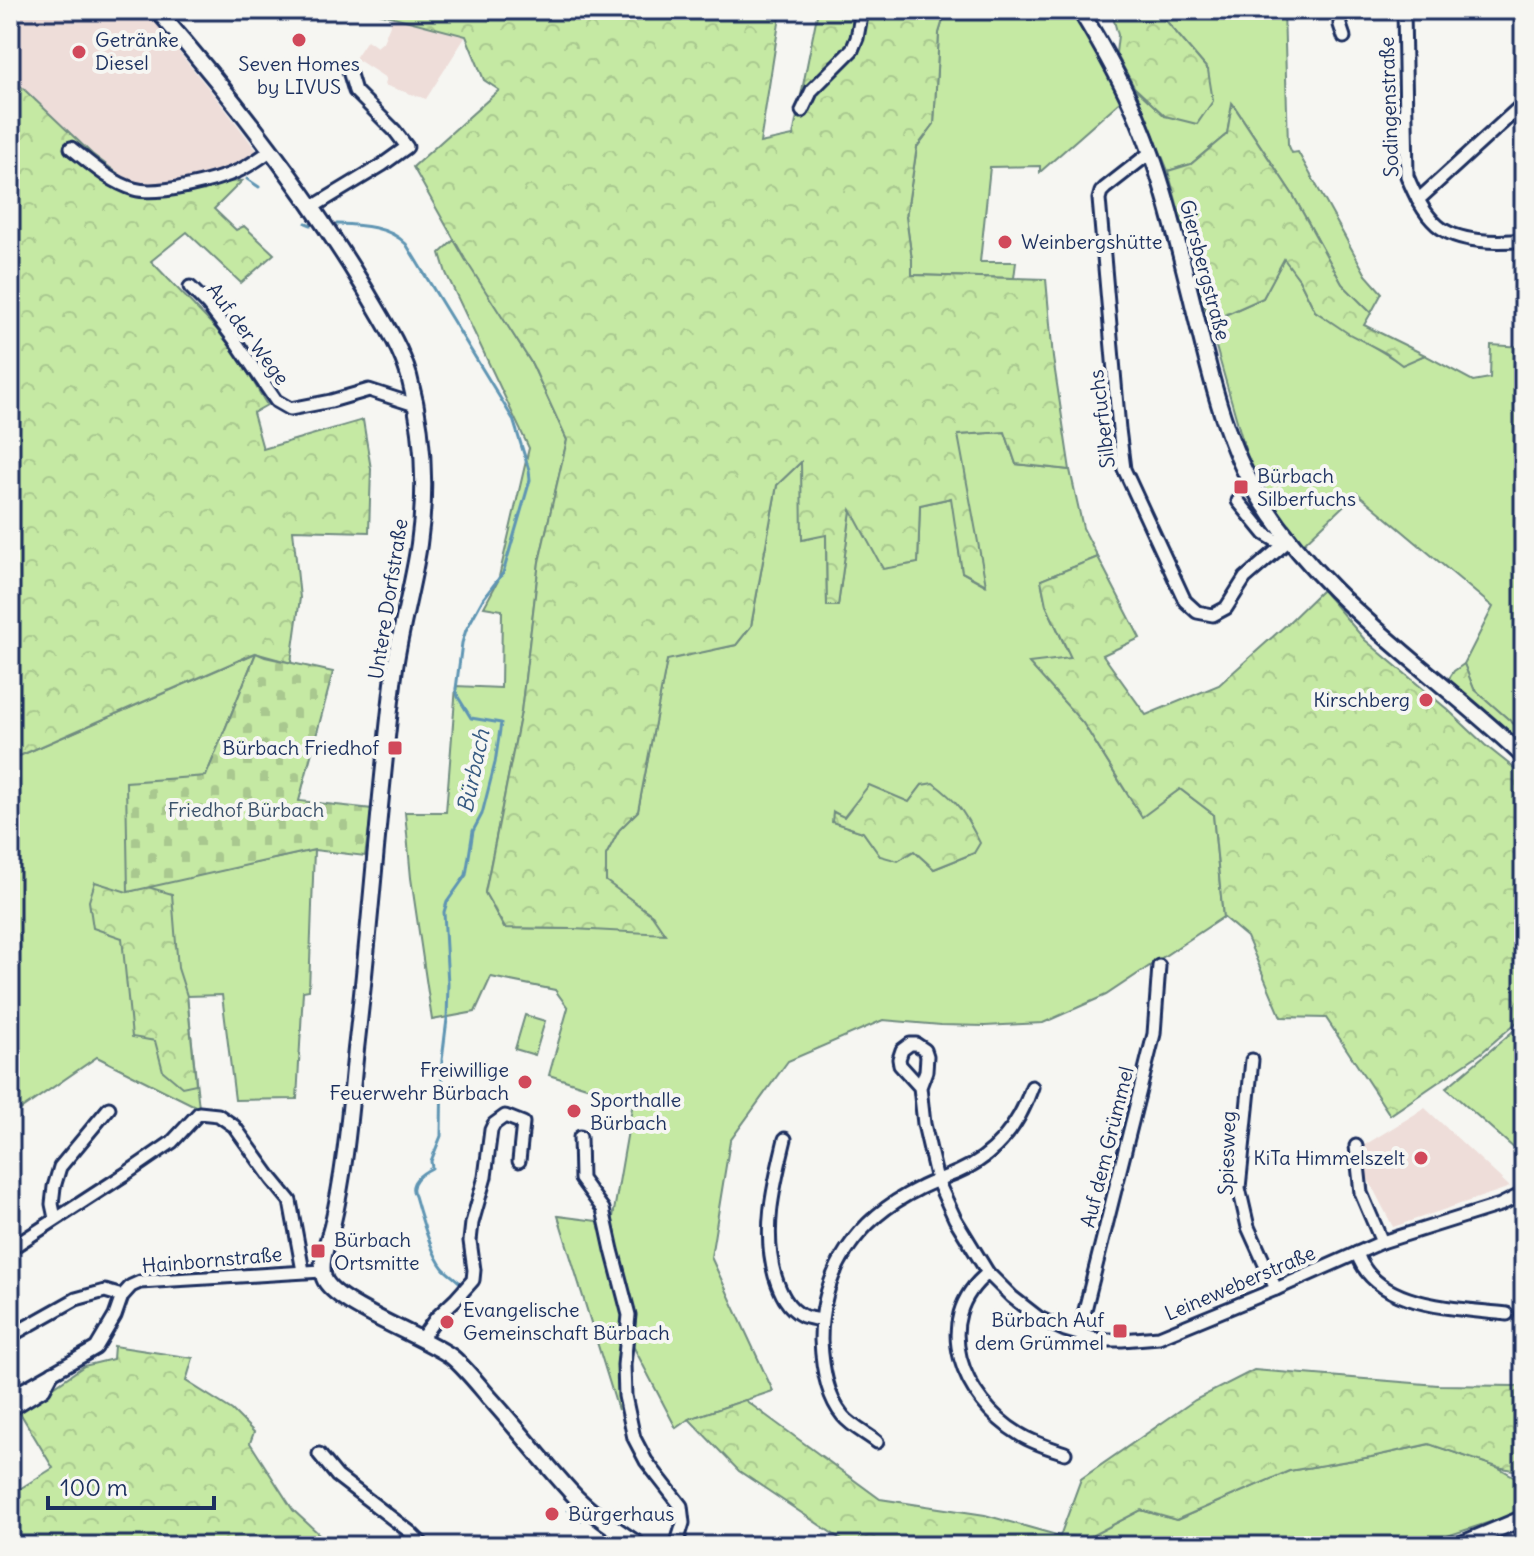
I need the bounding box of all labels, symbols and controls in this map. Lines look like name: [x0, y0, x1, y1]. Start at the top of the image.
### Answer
place label: Getränke Diesel: [95, 27, 179, 75]
marker: Seven Homes by LIVUS: [290, 31, 308, 49]
street label: Sodingenstraße: [1374, 36, 1403, 178]
marker: Getränke Diesel: [70, 43, 88, 61]
place label: Seven Homes by LIVUS: [238, 51, 360, 99]
street label: Giersbergstraße: [1175, 197, 1236, 343]
place label: Weinbergshütte: [1021, 229, 1162, 254]
marker: Weinbergshütte: [996, 233, 1014, 251]
street label: Auf der Wege: [202, 278, 295, 390]
street label: Silberfuchs: [1083, 368, 1120, 470]
place label: Bürbach Silberfuchs: [1257, 463, 1356, 511]
marker: Bürbach Silberfuchs: [1232, 478, 1250, 496]
street label: Untere Dorfstraße: [362, 517, 413, 681]
place label: Kirschberg: [1313, 687, 1410, 712]
marker: Kirschberg: [1417, 691, 1435, 709]
water label: Bürbach: [450, 725, 496, 815]
place label: Bürbach Friedhof: [222, 735, 379, 760]
marker: Bürbach Friedhof: [386, 739, 404, 757]
park label: Friedhof Bürbach: [168, 797, 324, 822]
place label: Freiwillige Feuerwehr Bürbach: [330, 1057, 509, 1105]
street label: Auf dem Grümmel: [1074, 1064, 1139, 1230]
marker: Freiwillige Feuerwehr Bürbach: [516, 1073, 534, 1091]
place label: Sporthalle Bürbach: [590, 1087, 681, 1135]
marker: Sporthalle Bürbach: [565, 1102, 583, 1120]
street label: Spiesweg: [1213, 1110, 1240, 1196]
place label: KiTa Himmelszelt: [1253, 1145, 1405, 1170]
marker: KiTa Himmelszelt: [1412, 1149, 1430, 1167]
place label: Bürbach Ortsmitte: [334, 1227, 420, 1275]
street label: Leineweberstraße: [1161, 1240, 1319, 1326]
street label: Hainbornstraße: [141, 1241, 283, 1278]
marker: Bürbach Ortsmitte: [309, 1242, 327, 1260]
place label: Evangelische Gemeinschaft Bürbach: [463, 1297, 670, 1345]
place label: Bürbach Auf dem Grümmel: [975, 1307, 1104, 1355]
marker: Evangelische Gemeinschaft Bürbach: [438, 1313, 456, 1331]
marker: Bürbach Auf dem Grümmel: [1111, 1322, 1129, 1340]
scale bar: [48, 1460, 214, 1510]
text: 100 m: [60, 1472, 128, 1502]
place label: Bürgerhaus: [568, 1501, 674, 1526]
marker: Bürgerhaus: [543, 1505, 561, 1523]

